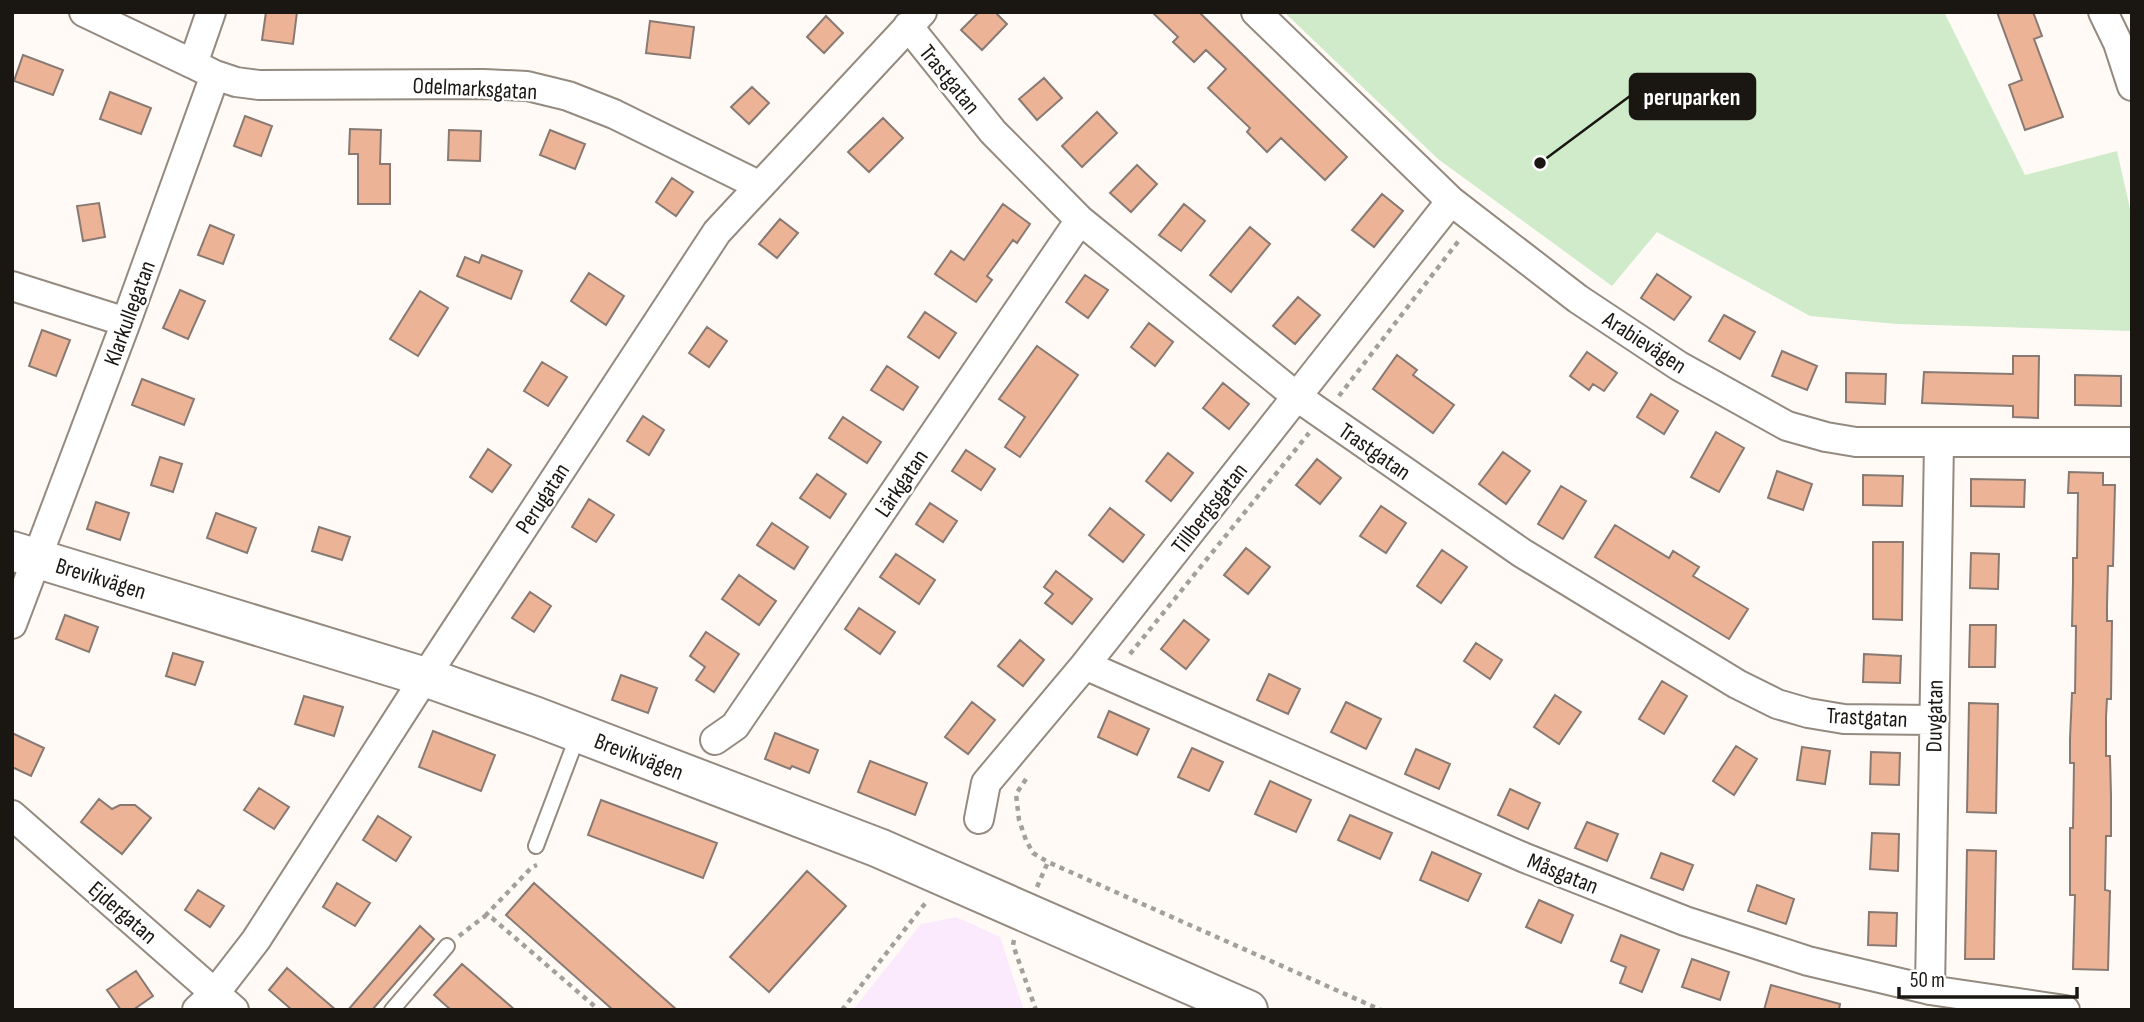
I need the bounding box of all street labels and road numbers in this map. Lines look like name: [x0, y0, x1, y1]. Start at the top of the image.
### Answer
street label: Trastgatan: [913, 39, 986, 120]
street label: Odelmarksgatan: [412, 72, 538, 106]
street label: Klarkullegatan: [98, 257, 162, 370]
street label: Arabievägen: [1597, 305, 1691, 380]
street label: Trastgatan: [1333, 417, 1416, 487]
street label: Lärkgatan: [869, 444, 935, 523]
street label: Perugatan: [510, 458, 576, 539]
street label: Tillbergsgatan: [1166, 458, 1254, 560]
street label: Brevikvägen: [52, 552, 149, 606]
street label: Duvgatan: [1920, 679, 1950, 753]
street label: Trastgatan: [1826, 702, 1908, 734]
street label: Brevikvägen: [590, 727, 687, 787]
street label: Måsgatan: [1523, 847, 1602, 901]
street label: Ejdergatan: [82, 875, 162, 950]

